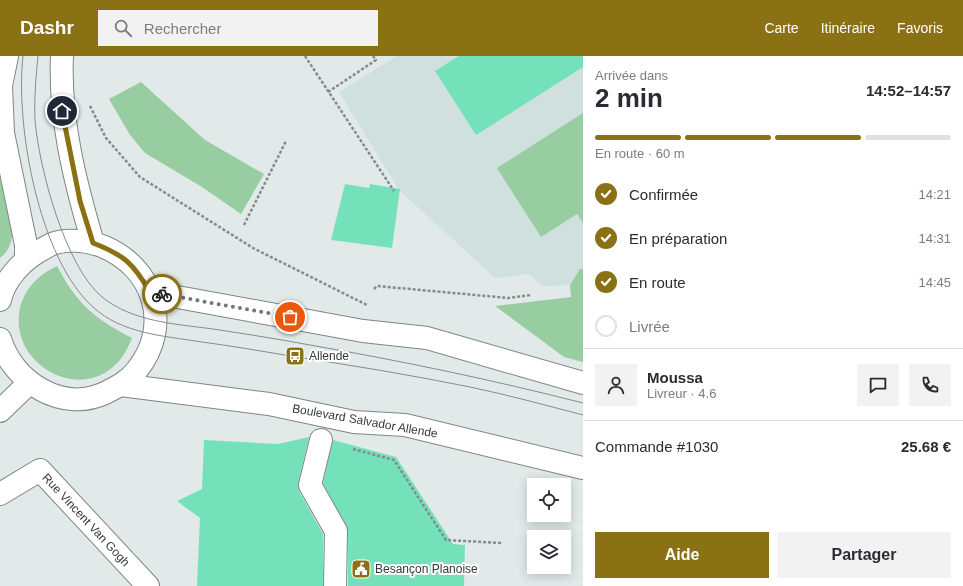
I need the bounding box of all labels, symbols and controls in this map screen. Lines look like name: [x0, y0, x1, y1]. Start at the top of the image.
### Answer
search box: [98, 10, 378, 46]
text: Dashr: [20, 17, 74, 38]
icon: search: [112, 17, 134, 39]
text: Rechercher: [144, 20, 221, 37]
text: Carte: [764, 20, 799, 36]
text: Itinéraire: [821, 20, 875, 36]
text: Favoris: [897, 20, 943, 36]
text: Arrivée dans: [595, 68, 668, 83]
text: 14:52–14:57: [866, 82, 951, 99]
text: 2 min: [595, 83, 663, 113]
pin: [45, 94, 79, 128]
icon: home: [51, 100, 73, 122]
text: En route · 60 m: [595, 146, 685, 161]
icon: check: [595, 183, 617, 205]
text: Confirmée: [629, 186, 698, 203]
text: 14:21: [918, 187, 951, 202]
icon: check: [595, 227, 617, 249]
text: En préparation: [629, 230, 727, 247]
text: 14:31: [918, 231, 951, 246]
icon: check: [595, 271, 617, 293]
courier: [142, 274, 182, 314]
text: En route: [629, 274, 686, 291]
text: 14:45: [918, 275, 951, 290]
icon: bike: [151, 283, 173, 305]
pin: [273, 300, 307, 334]
icon: bag: [279, 306, 301, 328]
text: Livrée: [629, 318, 670, 335]
bus stop icon: Allende: [284, 345, 306, 367]
place label: Allende: [309, 349, 349, 363]
button: person: [595, 364, 637, 406]
button: chat: [857, 364, 899, 406]
button: phone: [909, 364, 951, 406]
text: Moussa: [647, 369, 703, 386]
text: Livreur · 4.6: [647, 386, 716, 401]
street label: Boulevard Salvador Allende: [291, 401, 439, 441]
text: Commande #1030: [595, 438, 718, 455]
text: 25.68 €: [901, 438, 951, 455]
street label: Rue Vincent Van Gogh: [39, 471, 133, 569]
map controls: [527, 478, 571, 574]
button: locate: [527, 478, 571, 522]
button: layers: [527, 530, 571, 574]
button: Aide: [595, 532, 769, 578]
button: Partager: [777, 532, 951, 578]
public building icon: Besançon Planoise: [350, 558, 372, 580]
place label: Besançon Planoise: [375, 562, 478, 576]

